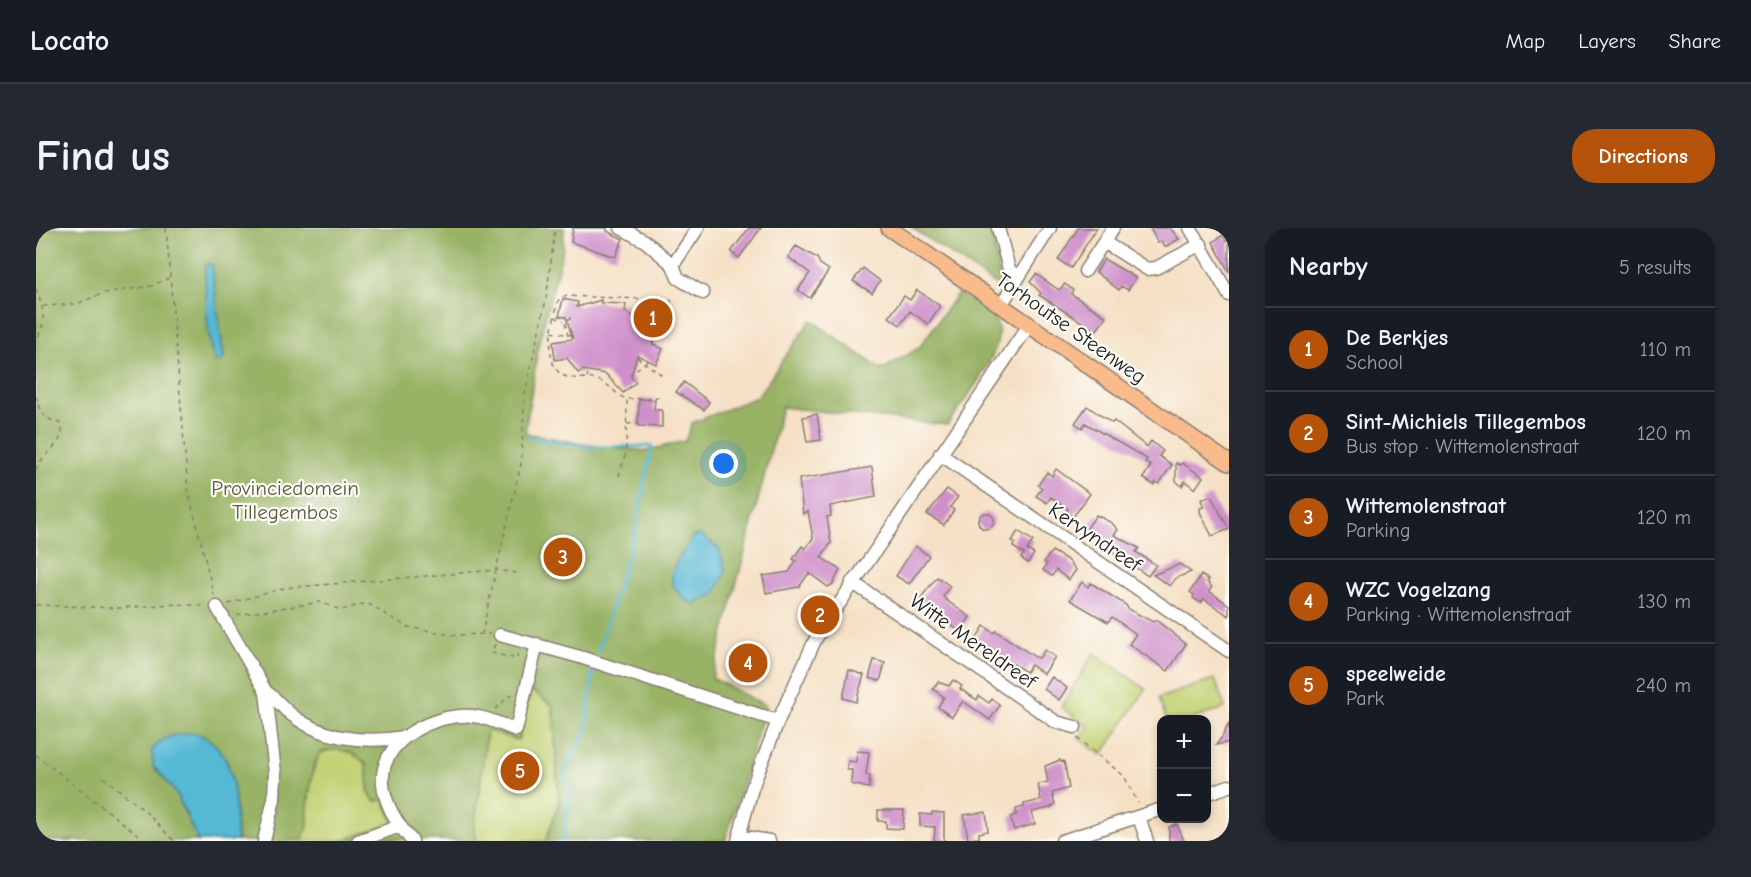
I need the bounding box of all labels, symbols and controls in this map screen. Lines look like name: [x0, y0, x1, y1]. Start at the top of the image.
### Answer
text: Locato: [30, 25, 109, 57]
text: Map: [1506, 29, 1545, 53]
text: Layers: [1578, 29, 1636, 53]
text: Share: [1669, 29, 1721, 53]
button: Directions: [1572, 129, 1715, 183]
text: Find us: [36, 132, 170, 181]
text: Nearby: [1289, 252, 1368, 282]
text: 5 results: [1619, 256, 1691, 279]
street label: Torhoutse Steenweg: [992, 267, 1150, 389]
pin: 1: [634, 296, 672, 340]
text: De Berkjes: [1346, 325, 1448, 351]
text: 1: [1305, 338, 1312, 361]
text: 110 m: [1640, 338, 1691, 361]
text: School: [1346, 351, 1403, 374]
text: Sint-Michiels Tillegembos: [1346, 409, 1586, 435]
text: 2: [1304, 422, 1313, 445]
text: 120 m: [1637, 422, 1691, 445]
text: Bus stop · Wittemolenstraat: [1346, 435, 1578, 458]
your location: [709, 449, 738, 478]
park label: Provinciedomein Tillegembos: [211, 476, 359, 524]
text: Wittemolenstraat: [1346, 493, 1506, 519]
street label: Kervyndreef: [1044, 497, 1147, 577]
text: 3: [1304, 506, 1313, 529]
text: 120 m: [1637, 506, 1691, 529]
text: Parking: [1346, 519, 1411, 542]
pin: 3: [544, 534, 582, 580]
text: WZC Vogelzang: [1346, 577, 1492, 603]
street label: Witte Mereldreef: [905, 588, 1042, 694]
text: 4: [1304, 590, 1313, 613]
text: 130 m: [1638, 590, 1691, 613]
pin: 2: [800, 592, 840, 638]
text: Parking · Wittemolenstraat: [1346, 603, 1571, 626]
pin: 4: [728, 640, 768, 686]
text: speelweide: [1346, 661, 1446, 687]
text: 5: [1303, 674, 1314, 697]
text: 240 m: [1636, 674, 1691, 697]
text: Park: [1346, 687, 1384, 710]
map controls: [1157, 715, 1211, 823]
button: +: [1157, 715, 1211, 769]
pin: 5: [500, 748, 540, 794]
button: −: [1157, 769, 1211, 823]

